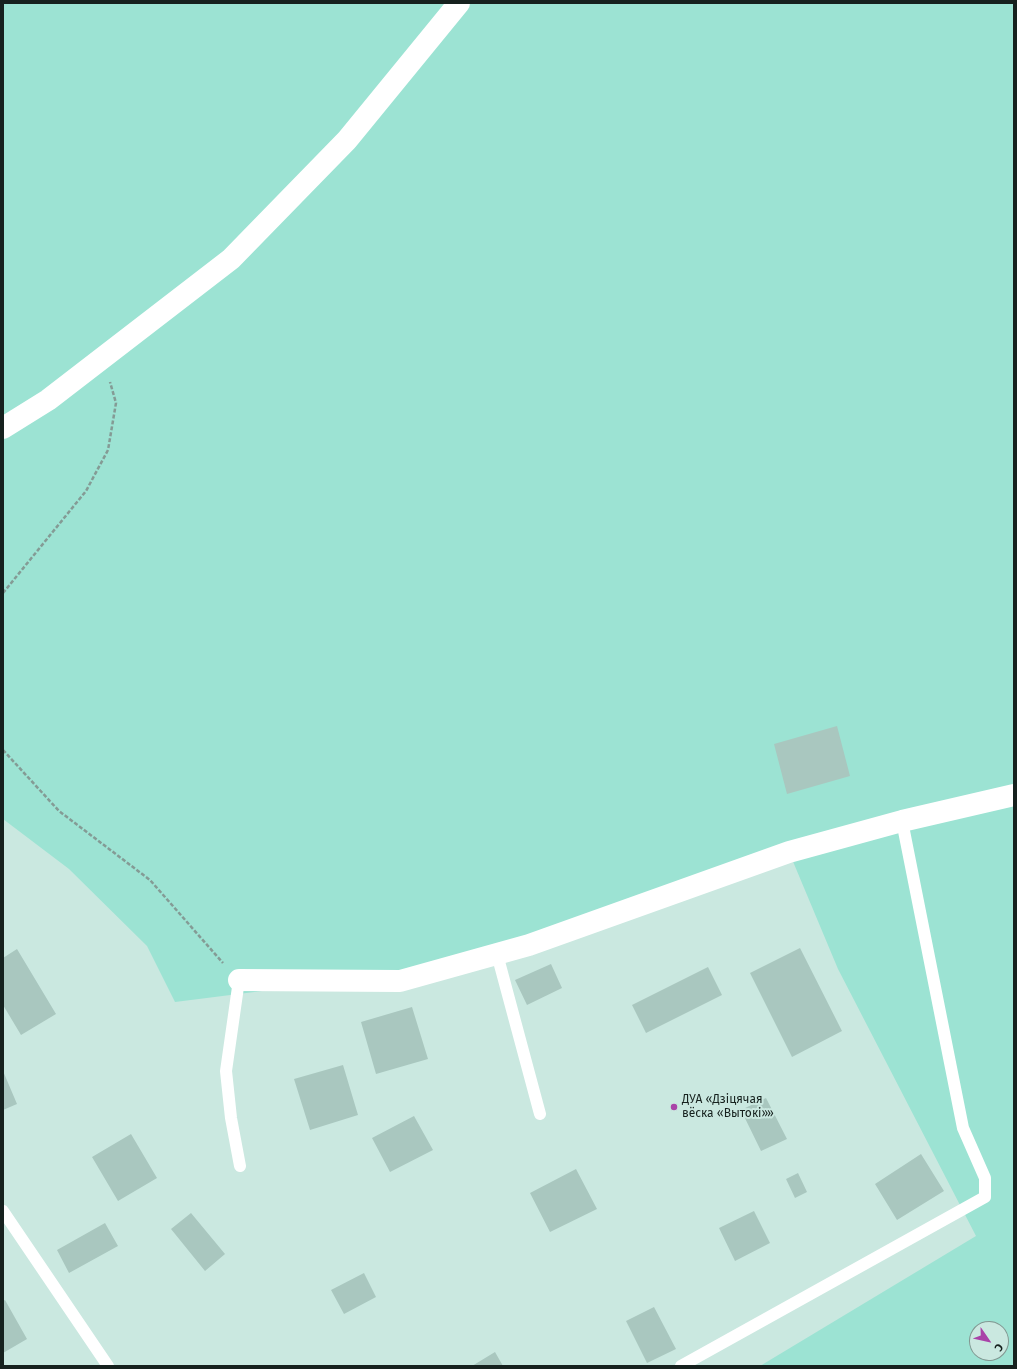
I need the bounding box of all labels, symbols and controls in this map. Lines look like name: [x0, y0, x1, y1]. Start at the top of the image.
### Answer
place label: ДУА «Дзіцячая вёска «Вытокі»»: [682, 1093, 774, 1121]
marker: ДУА «Дзіцячая вёска «Вытокі»»: [669, 1102, 679, 1112]
north arrow: [969, 1321, 1009, 1361]
text: С: [991, 1341, 1006, 1354]

